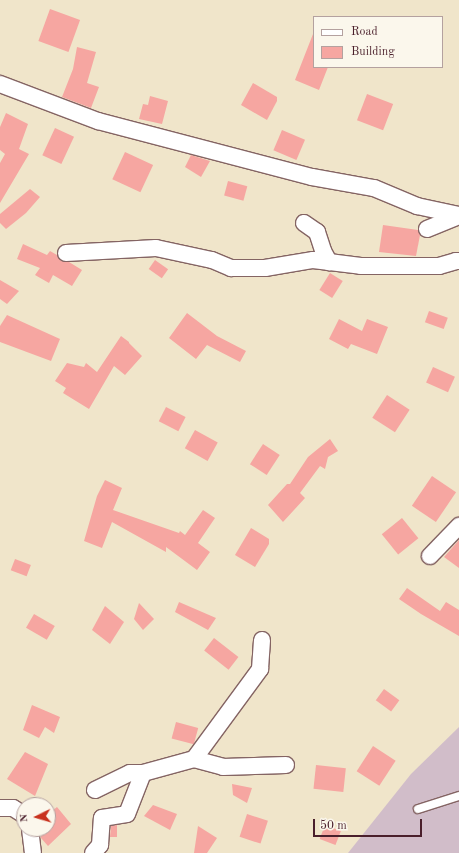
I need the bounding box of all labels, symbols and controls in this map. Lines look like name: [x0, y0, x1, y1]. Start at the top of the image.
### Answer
legend: [313, 16, 443, 68]
text: Road: [351, 26, 378, 38]
text: Building: [351, 46, 395, 58]
north arrow: [16, 797, 56, 837]
scale bar: [315, 811, 424, 837]
text: N: [19, 813, 30, 823]
text: 50 m: [320, 820, 347, 832]

